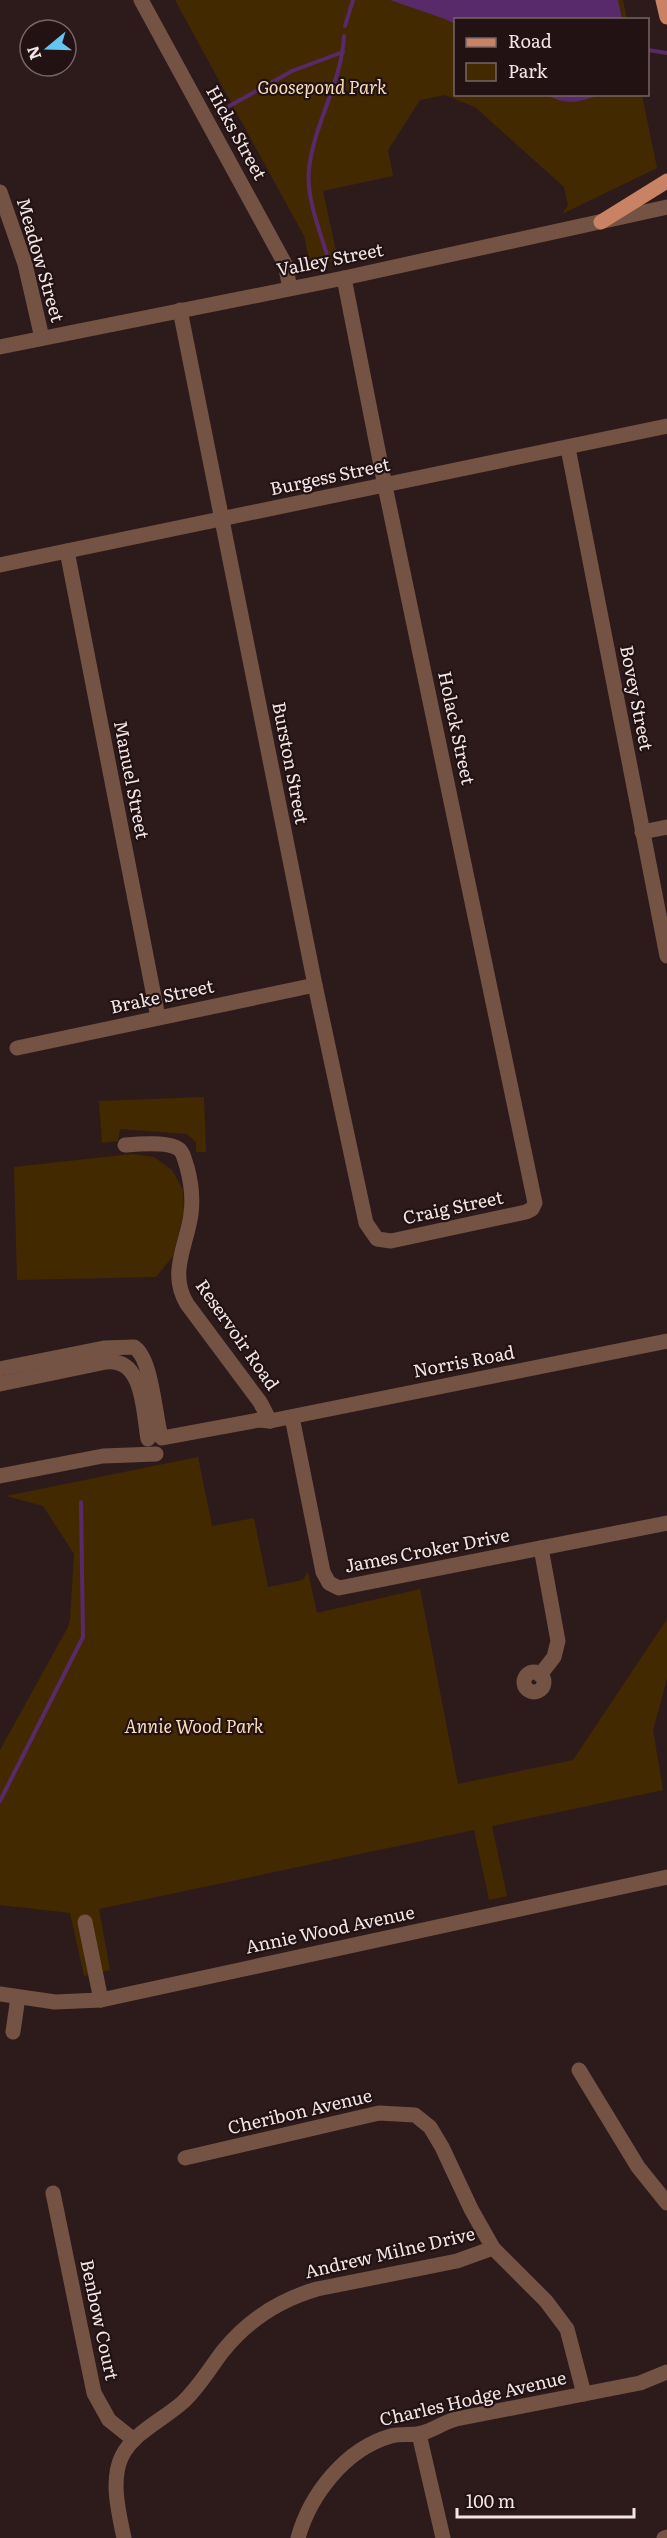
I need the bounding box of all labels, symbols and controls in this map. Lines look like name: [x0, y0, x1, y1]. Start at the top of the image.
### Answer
north arrow: [18, 18, 78, 78]
legend: [454, 18, 649, 96]
text: Road: [508, 27, 552, 54]
text: N: [19, 43, 46, 63]
text: Park: [508, 57, 549, 84]
park label: Goosepond Park: [257, 73, 387, 100]
street label: Hicks Street: [200, 80, 275, 185]
street label: Meadow Street: [11, 194, 72, 326]
street label: Valley Street: [274, 235, 386, 282]
street label: Burgess Street: [267, 450, 393, 501]
street label: Bovey Street: [614, 643, 661, 753]
street label: Holack Street: [432, 668, 483, 788]
street label: Burston Street: [266, 699, 317, 827]
street label: Manuel Street: [108, 718, 157, 842]
street label: Brake Street: [107, 971, 217, 1020]
street label: Craig Street: [400, 1183, 506, 1230]
street label: Reservoir Road: [190, 1273, 287, 1395]
street label: Norris Road: [411, 1337, 517, 1384]
street label: James Croker Drive: [342, 1520, 512, 1579]
park label: Annie Wood Park: [124, 1712, 264, 1739]
street label: Annie Wood Avenue: [243, 1897, 417, 1960]
street label: Cheribon Avenue: [225, 2081, 375, 2140]
street label: Andrew Milne Drive: [302, 2219, 477, 2284]
street label: Benbow Court: [74, 2257, 127, 2383]
street label: Charles Hodge Avenue: [377, 2363, 569, 2432]
scale bar: [457, 2481, 634, 2519]
text: 100 m: [466, 2487, 515, 2514]

